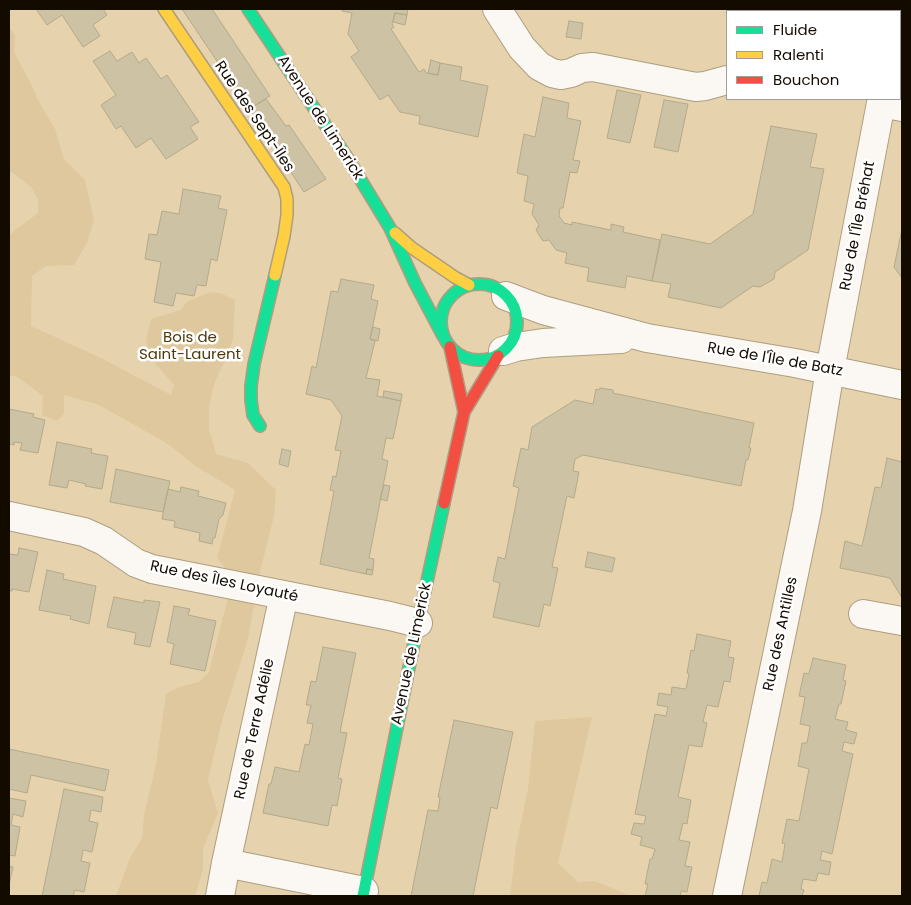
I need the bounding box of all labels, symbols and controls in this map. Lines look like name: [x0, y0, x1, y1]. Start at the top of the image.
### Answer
legend: [726, 10, 901, 100]
text: Fluide: [773, 19, 817, 40]
text: Ralenti: [773, 44, 824, 65]
street label: Avenue de Limerick: [273, 52, 367, 184]
street label: Rue des Sept-Îles: [210, 58, 298, 176]
text: Bouchon: [773, 69, 839, 90]
street label: Rue de l'Île Bréhat: [837, 160, 879, 292]
park label: Bois de Saint-Laurent: [139, 329, 241, 364]
street label: Rue de l'Île de Batz: [706, 339, 844, 381]
street label: Rue des Îles Loyauté: [148, 558, 300, 606]
street label: Rue des Antilles: [760, 575, 802, 693]
street label: Avenue de Limerick: [388, 581, 436, 727]
street label: Rue de Terre Adélie: [231, 657, 279, 801]

